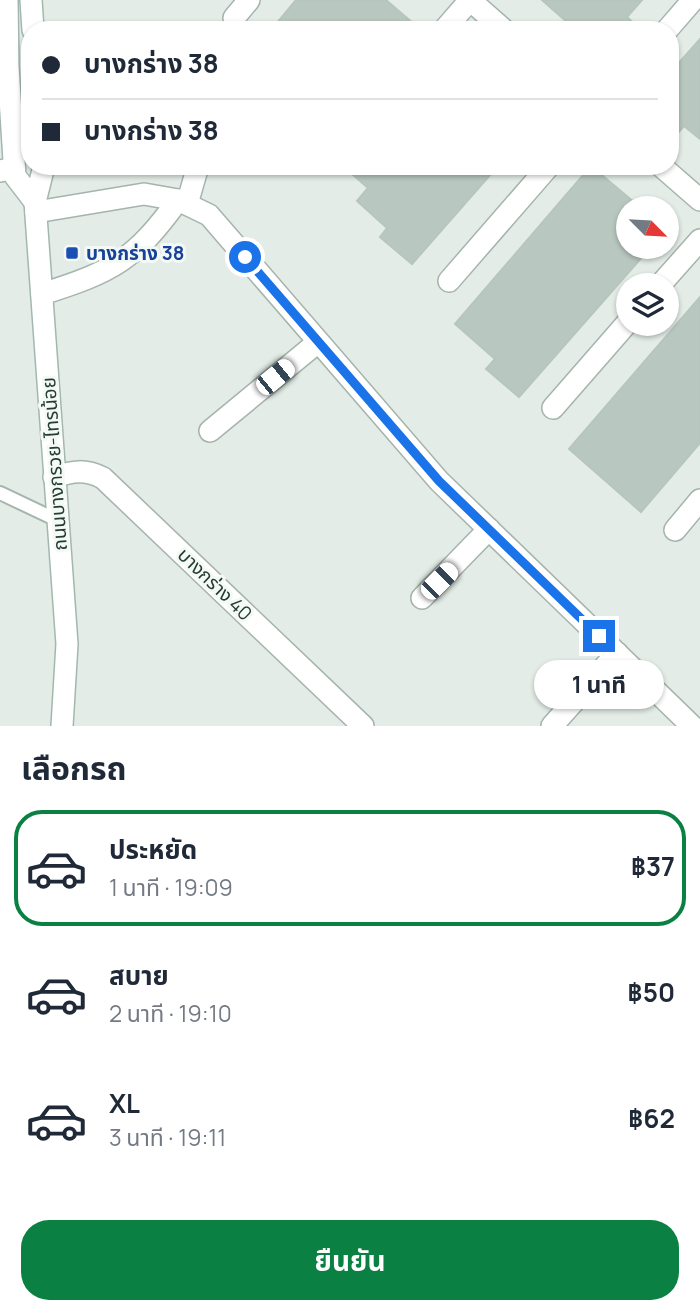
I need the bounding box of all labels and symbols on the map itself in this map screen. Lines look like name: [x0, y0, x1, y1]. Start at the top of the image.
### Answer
north arrow: [616, 196, 679, 259]
place label: บางกร่าง 38: [86, 240, 184, 266]
route start: [229, 241, 261, 273]
marker: บางกร่าง 38: [64, 245, 80, 261]
car: [253, 356, 298, 398]
street label: ถนนบางกรวย-ไทรน้อย: [35, 376, 73, 552]
street label: บางกร่าง 40: [172, 542, 258, 626]
car: [417, 559, 462, 603]
route end: [583, 620, 615, 652]
callout: 1 นาที: [534, 660, 664, 710]

